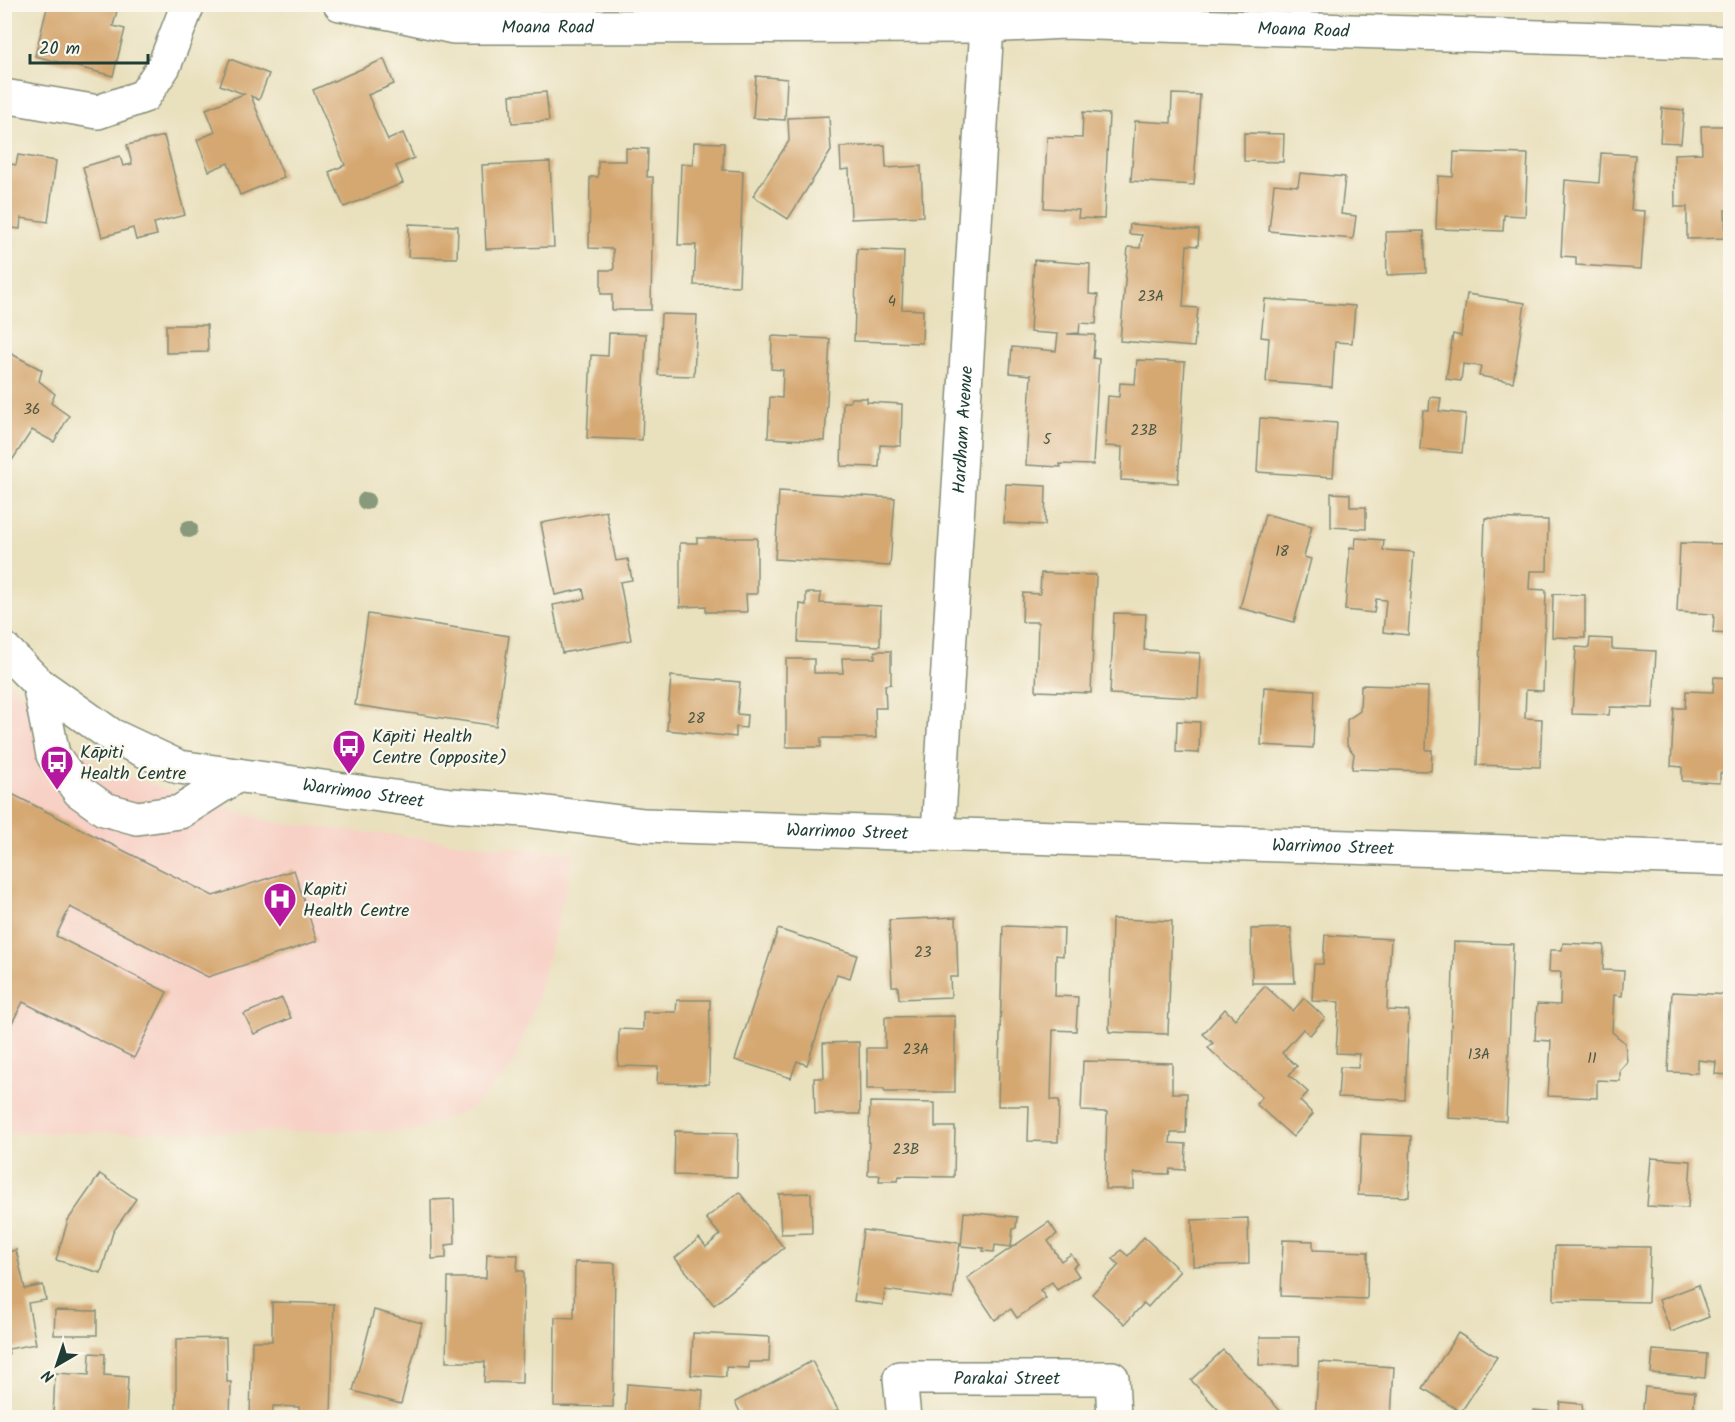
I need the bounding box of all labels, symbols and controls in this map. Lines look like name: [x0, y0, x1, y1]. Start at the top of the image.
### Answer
street label: Moana Road: [502, 14, 595, 43]
street label: Moana Road: [1257, 15, 1351, 47]
scale bar: [30, 27, 148, 65]
text: 20 m: [39, 35, 80, 64]
house number: 23A: [1138, 285, 1164, 309]
house number: 4: [888, 290, 896, 314]
street label: Hardham Avenue: [946, 365, 982, 495]
house number: 36: [24, 398, 40, 422]
house number: 23B: [1131, 419, 1157, 443]
house number: 5: [1043, 428, 1052, 452]
house number: 18: [1275, 540, 1290, 564]
house number: 28: [687, 707, 706, 731]
place label: Kāpiti Health Centre (opposite): [372, 723, 507, 773]
bus stop icon: Kāpiti Health Centre (opposite): [331, 728, 367, 775]
place label: Kāpiti Health Centre: [80, 739, 186, 789]
bus stop icon: Kāpiti Health Centre: [39, 744, 75, 791]
street label: Warrimoo Street: [301, 771, 427, 817]
street label: Warrimoo Street: [786, 816, 910, 849]
street label: Warrimoo Street: [1271, 832, 1396, 865]
place label: Kapiti Health Centre: [303, 876, 409, 926]
hospital icon: Kapiti Health Centre: [262, 881, 298, 928]
house number: 23: [914, 941, 932, 965]
house number: 23A: [903, 1038, 929, 1062]
house number: 13A: [1468, 1043, 1490, 1067]
house number: 11: [1587, 1047, 1597, 1071]
house number: 23B: [893, 1138, 919, 1162]
north arrow: [27, 1335, 87, 1395]
text: N: [37, 1363, 60, 1388]
street label: Parakai Street: [953, 1365, 1061, 1394]

